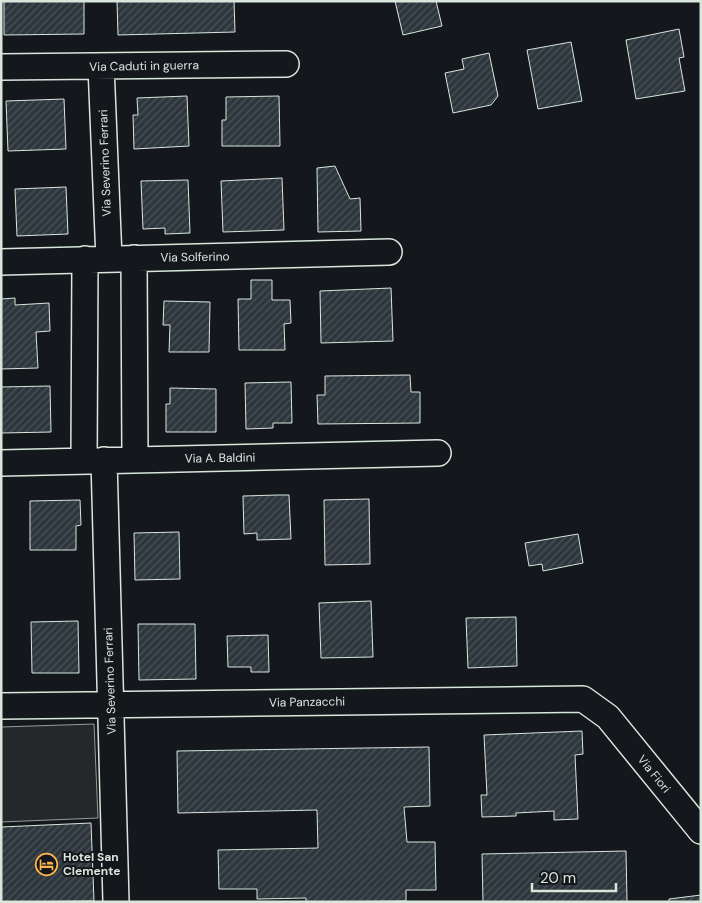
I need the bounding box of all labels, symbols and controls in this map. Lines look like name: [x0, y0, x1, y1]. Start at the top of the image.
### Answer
street label: Via Caduti in guerra: [89, 57, 199, 75]
street label: Via Severino Ferrari: [95, 109, 115, 217]
street label: Via Solferino: [160, 248, 230, 266]
street label: Via A. Baldini: [184, 449, 256, 467]
street label: Via Severino Ferrari: [100, 627, 120, 735]
street label: Via Panzacchi: [269, 693, 345, 711]
street label: Via Fiori: [634, 752, 674, 796]
place label: Hotel San Clemente: [63, 849, 120, 879]
hotel icon: Hotel San Clemente: [35, 852, 59, 876]
scale bar: [532, 860, 616, 892]
text: 20 m: [540, 868, 576, 888]

